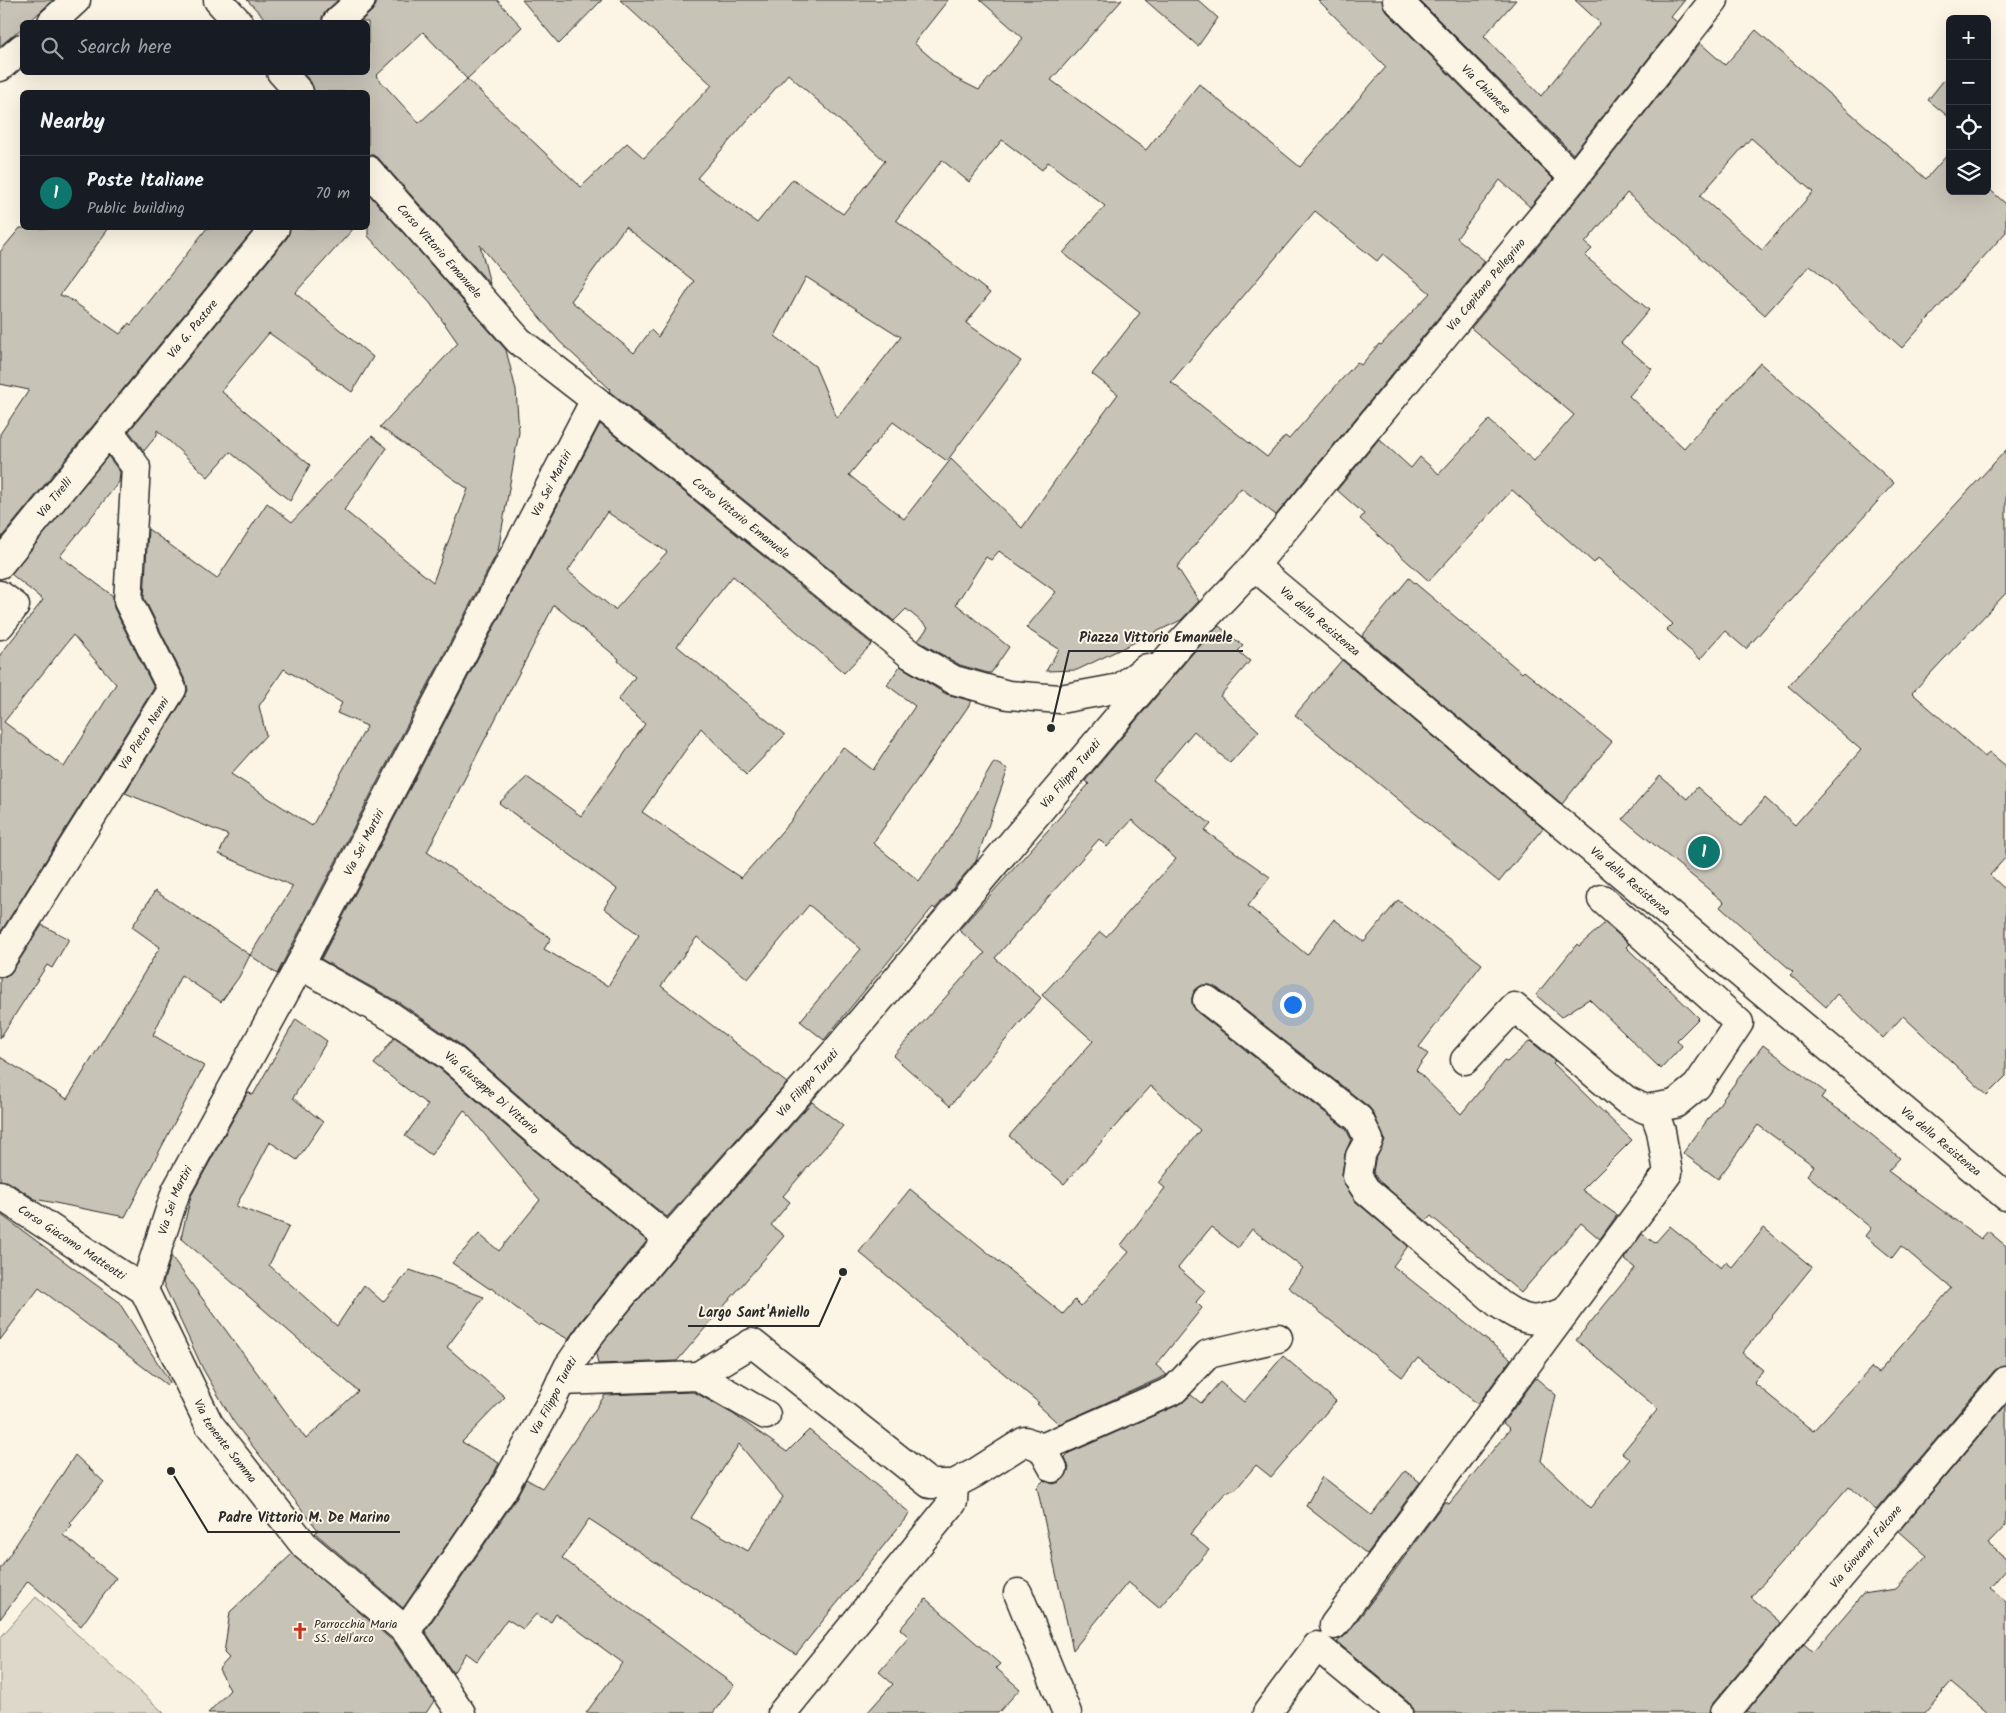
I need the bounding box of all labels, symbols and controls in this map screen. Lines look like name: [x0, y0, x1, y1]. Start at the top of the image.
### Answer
map controls: [1946, 15, 1991, 195]
button: +: [1946, 15, 1991, 60]
search box: [20, 20, 370, 75]
text: Search here: [78, 33, 172, 63]
icon: search: [38, 34, 66, 62]
street label: Via Chianese: [1456, 60, 1515, 120]
button: −: [1946, 60, 1991, 105]
button: locate: [1946, 105, 1991, 150]
text: Nearby: [40, 106, 105, 139]
button: layers: [1946, 150, 1991, 195]
text: Poste Italiane: [87, 166, 204, 196]
text: 1: [54, 181, 58, 206]
text: 70 m: [315, 181, 350, 206]
text: Public building: [87, 196, 185, 221]
street label: Corso Vittorio Emanuele: [392, 200, 487, 303]
street label: Via Capitano Pellegrino: [1442, 234, 1531, 336]
street label: Via G. Pastore: [163, 295, 223, 363]
street label: Via Sei Martiri: [527, 446, 578, 520]
street label: Via Tirelli: [33, 473, 78, 522]
street label: Corso Vittorio Emanuele: [688, 473, 794, 564]
street label: Via della Resistenza: [1275, 582, 1364, 661]
callout: Piazza Vittorio Emanuele: [1069, 622, 1243, 651]
text: Piazza Vittorio Emanuele: [1079, 627, 1233, 649]
street label: Via Pietro Nenni: [114, 693, 175, 774]
street label: Via Filippo Turati: [1036, 734, 1107, 813]
street label: Via Sei Martiri: [339, 805, 390, 879]
pin: 1: [1688, 833, 1720, 871]
street label: Via della Resistenza: [1585, 842, 1675, 921]
your location: [1280, 992, 1306, 1018]
street label: Via Filippo Turati: [772, 1044, 844, 1122]
street label: Via Giuseppe Di Vittorio: [440, 1047, 543, 1140]
street label: Via della Resistenza: [1896, 1102, 1985, 1182]
street label: Via Sei Martiri: [153, 1162, 198, 1237]
street label: Corso Giacomo Matteotti: [14, 1200, 130, 1286]
callout: Largo Sant'Aniello: [688, 1297, 819, 1326]
text: Largo Sant'Aniello: [698, 1302, 810, 1324]
street label: Via Filippo Turati: [526, 1352, 583, 1439]
street label: Via tenente Somma: [188, 1396, 261, 1488]
street label: Via Giovanni Falcone: [1825, 1501, 1907, 1593]
callout: Padre Vittorio M. De Marino: [208, 1503, 400, 1532]
text: Padre Vittorio M. De Marino: [218, 1507, 390, 1529]
place label: Parrocchia Maria SS. dell'arco: [314, 1615, 398, 1648]
church icon: Parrocchia Maria SS. dell'arco: [290, 1621, 310, 1641]

